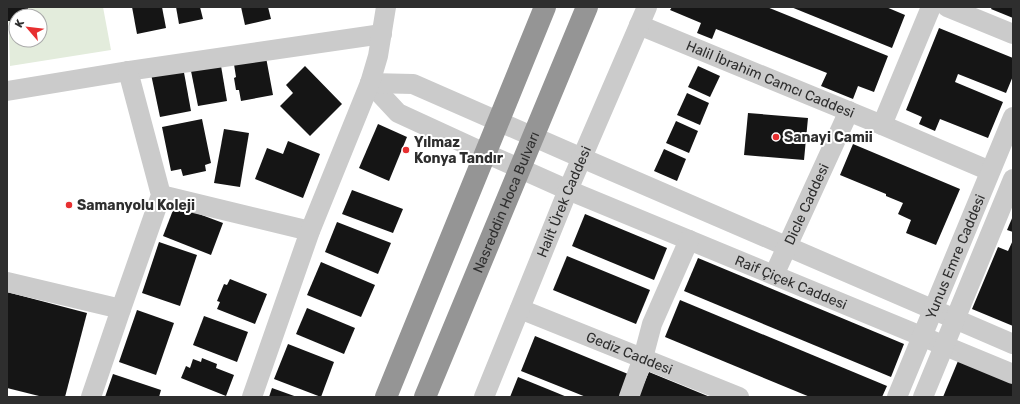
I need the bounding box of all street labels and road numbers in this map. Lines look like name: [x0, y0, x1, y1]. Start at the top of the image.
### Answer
street label: Halil İbrahim Camcı Caddesi: [684, 37, 857, 121]
street label: Nasreddin Hoca Bulvarı: [469, 129, 543, 275]
street label: Halit Ürek Caddesi: [533, 143, 594, 260]
street label: Dicle Caddesi: [780, 161, 832, 247]
street label: Yunus Emre Caddesi: [922, 192, 989, 322]
street label: Raif Çiçek Caddesi: [732, 251, 850, 313]
street label: Gediz Caddesi: [584, 328, 675, 378]

